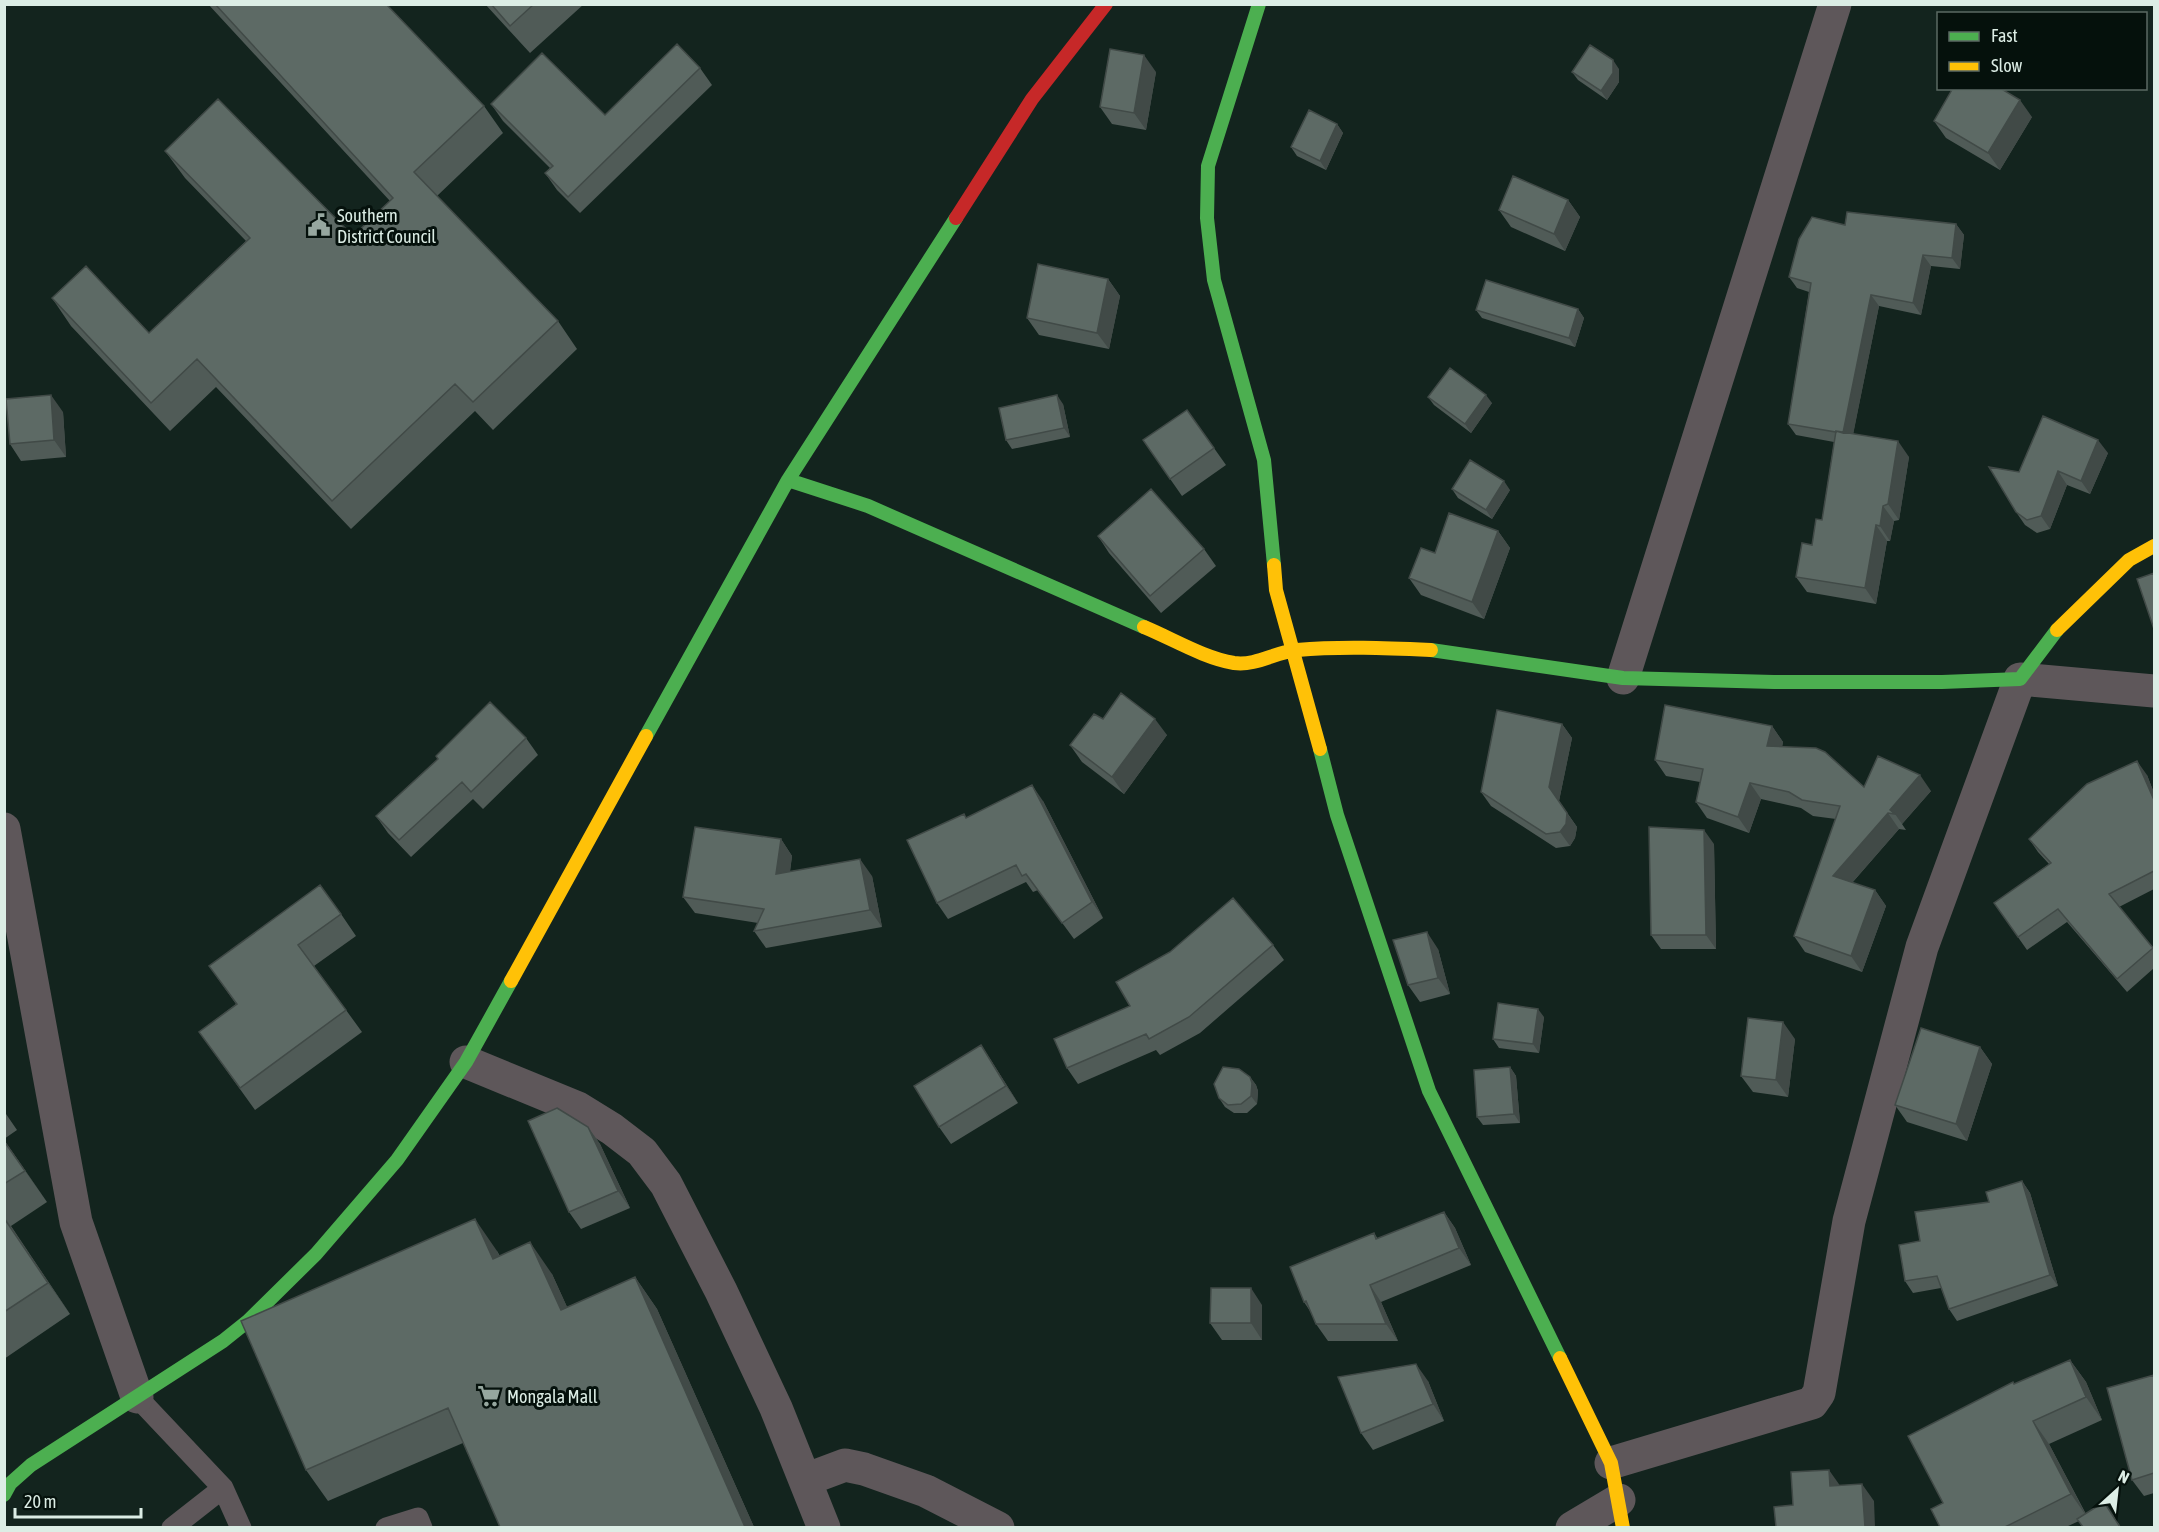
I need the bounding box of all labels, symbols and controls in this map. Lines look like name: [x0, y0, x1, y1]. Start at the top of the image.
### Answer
legend: [1937, 12, 2147, 90]
text: Fast: [1991, 25, 2018, 46]
text: Slow: [1991, 55, 2022, 76]
place label: Southern District Council: [337, 205, 436, 247]
public building icon: Southern District Council: [306, 212, 332, 238]
supermarket icon: Mongala Mall: [476, 1383, 502, 1409]
place label: Mongala Mall: [507, 1386, 598, 1407]
north arrow: [2087, 1460, 2147, 1520]
text: N: [2116, 1466, 2132, 1487]
scale bar: [15, 1481, 141, 1519]
text: 20 m: [24, 1491, 56, 1512]

